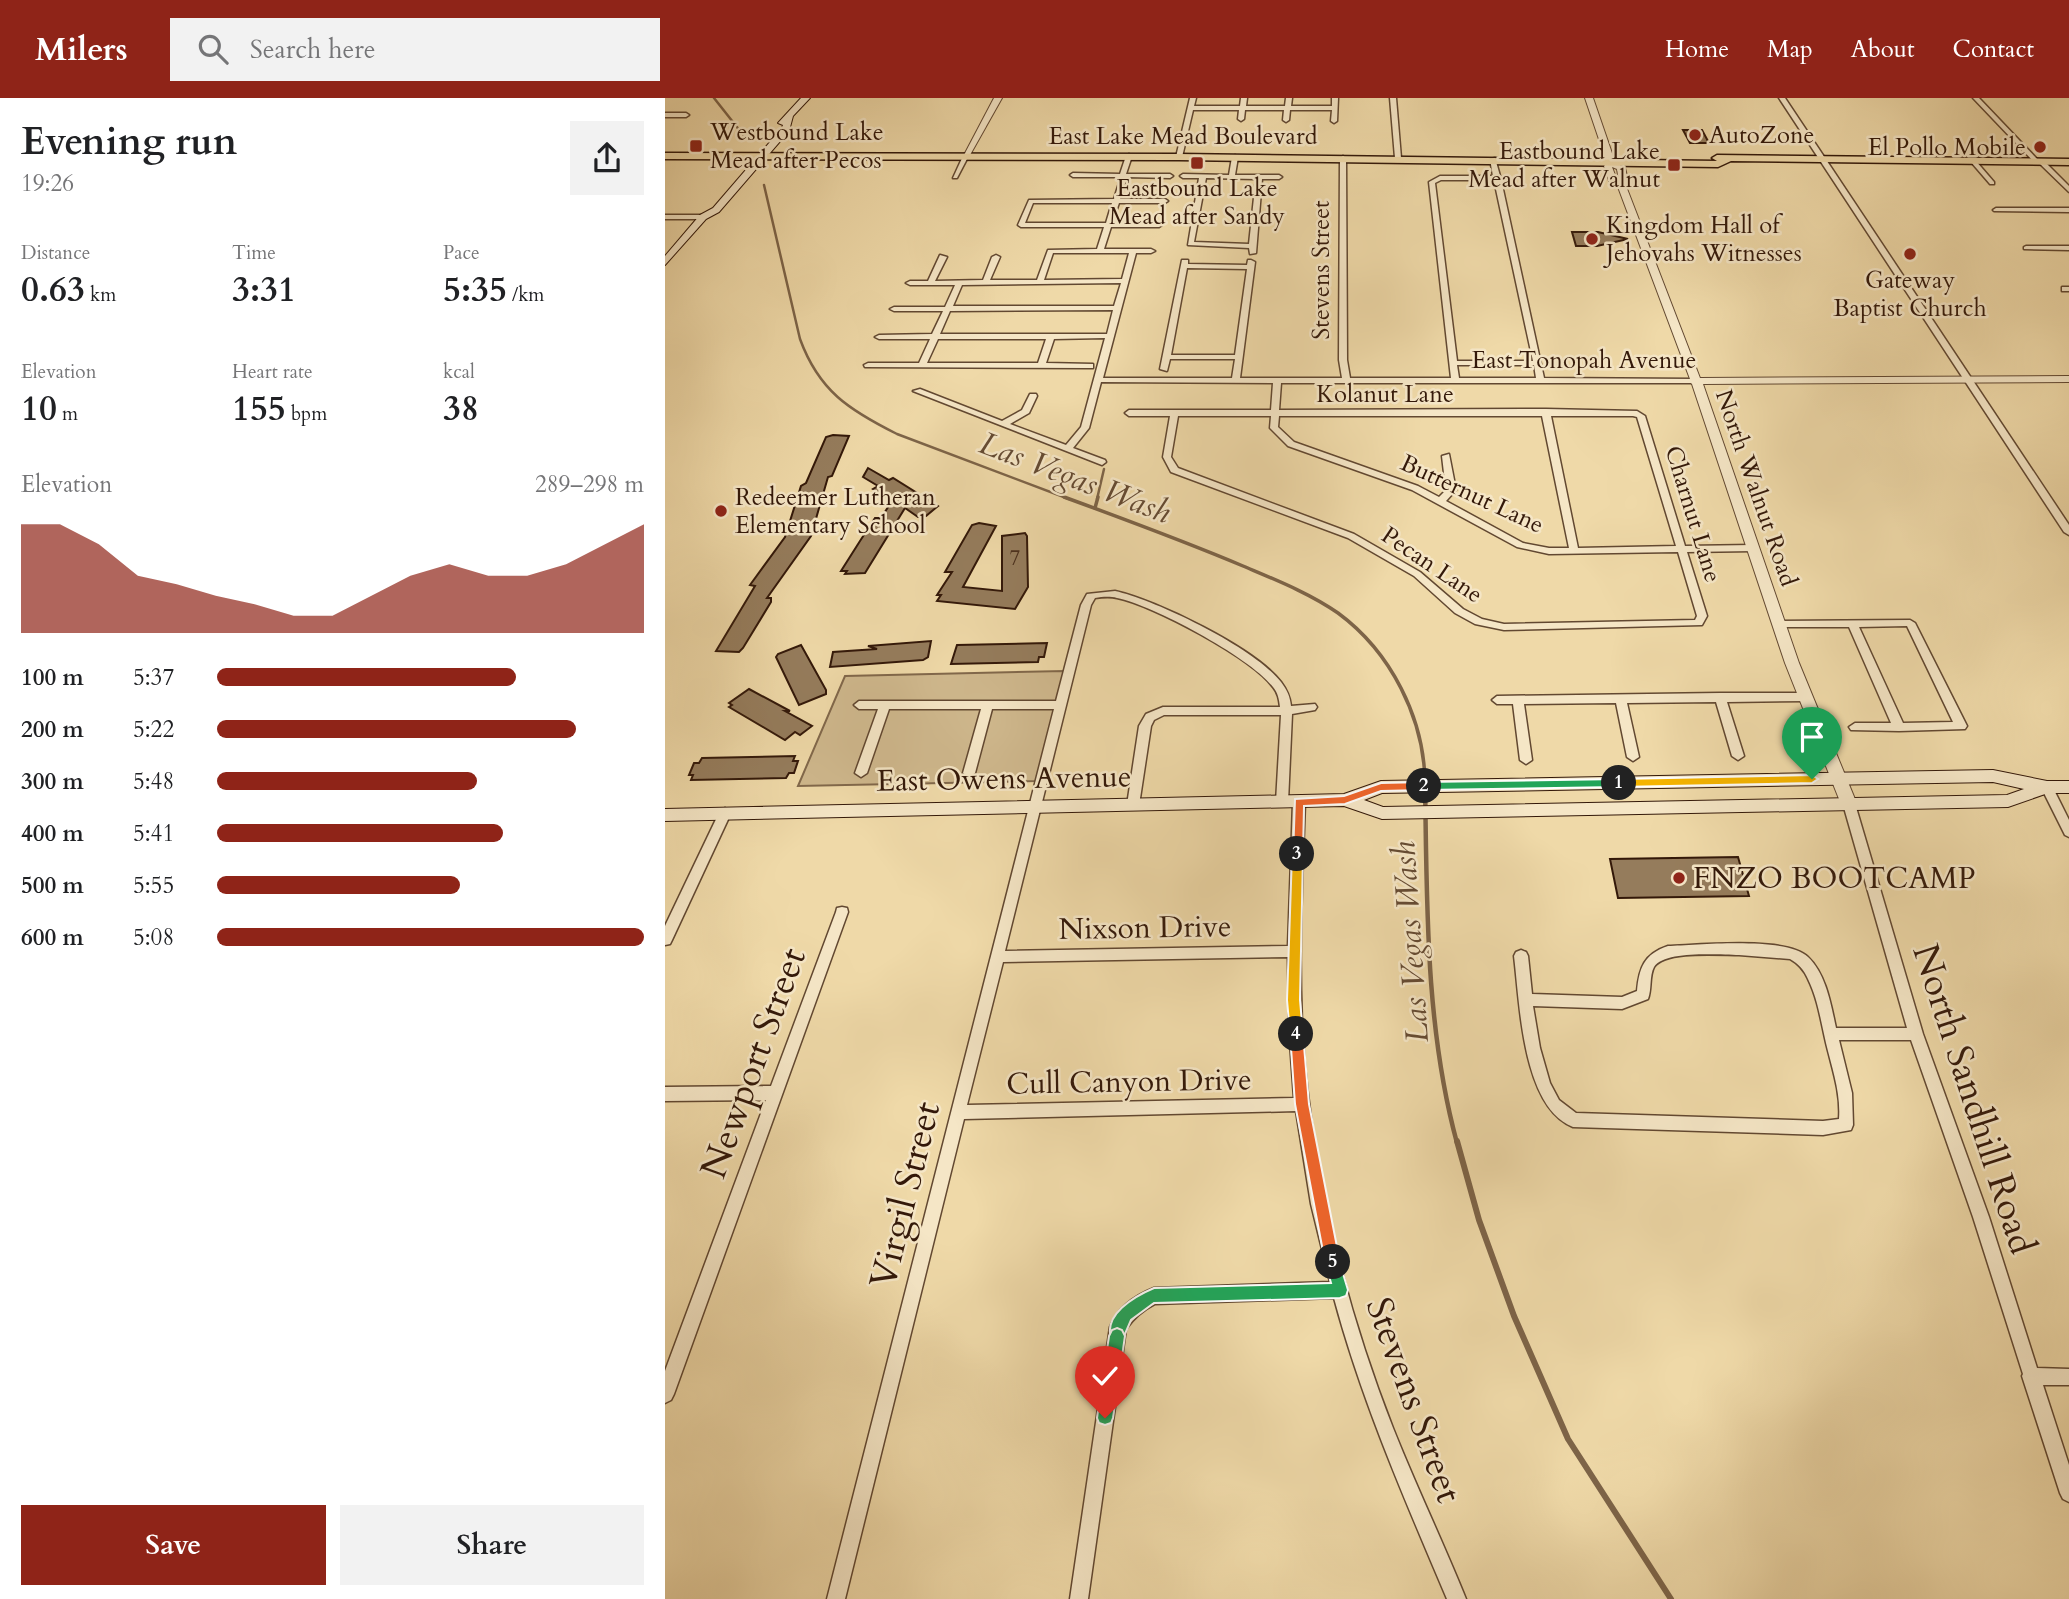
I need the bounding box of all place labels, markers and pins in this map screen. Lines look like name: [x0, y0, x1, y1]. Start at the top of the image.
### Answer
place label: Westbound Lake Mead after Pecos: [709, 116, 884, 177]
place label: AutoZone: [1709, 119, 1814, 152]
marker: AutoZone: [1687, 127, 1703, 143]
place label: El Pollo Mobile: [1868, 131, 2026, 164]
place label: Eastbound Lake Mead after Walnut: [1468, 135, 1660, 196]
marker: Westbound Lake Mead after Pecos: [688, 138, 704, 154]
marker: El Pollo Mobile: [2032, 139, 2048, 155]
marker: Eastbound Lake Mead after Sandy: [1189, 155, 1205, 171]
marker: Eastbound Lake Mead after Walnut: [1666, 157, 1682, 173]
place label: Eastbound Lake Mead after Sandy: [1109, 172, 1285, 233]
place label: Kingdom Hall of Jehovahs Witnesses: [1603, 209, 1802, 270]
marker: Kingdom Hall of Jehovahs Witnesses: [1584, 231, 1600, 247]
marker: Gateway Baptist Church: [1902, 246, 1918, 262]
place label: Gateway Baptist Church: [1833, 264, 1987, 325]
place label: Redeemer Lutheran Elementary School: [735, 481, 936, 542]
marker: Redeemer Lutheran Elementary School: [713, 503, 729, 519]
pin: [1782, 707, 1842, 779]
pin: 1: [1601, 766, 1637, 800]
pin: 2: [1407, 768, 1441, 804]
pin: 3: [1279, 836, 1315, 872]
place label: FNZO BOOTCAMP: [1693, 858, 1976, 899]
marker: FNZO BOOTCAMP: [1671, 870, 1687, 886]
pin: 4: [1279, 1016, 1313, 1052]
pin: 5: [1315, 1244, 1351, 1280]
pin: [1075, 1346, 1135, 1418]

